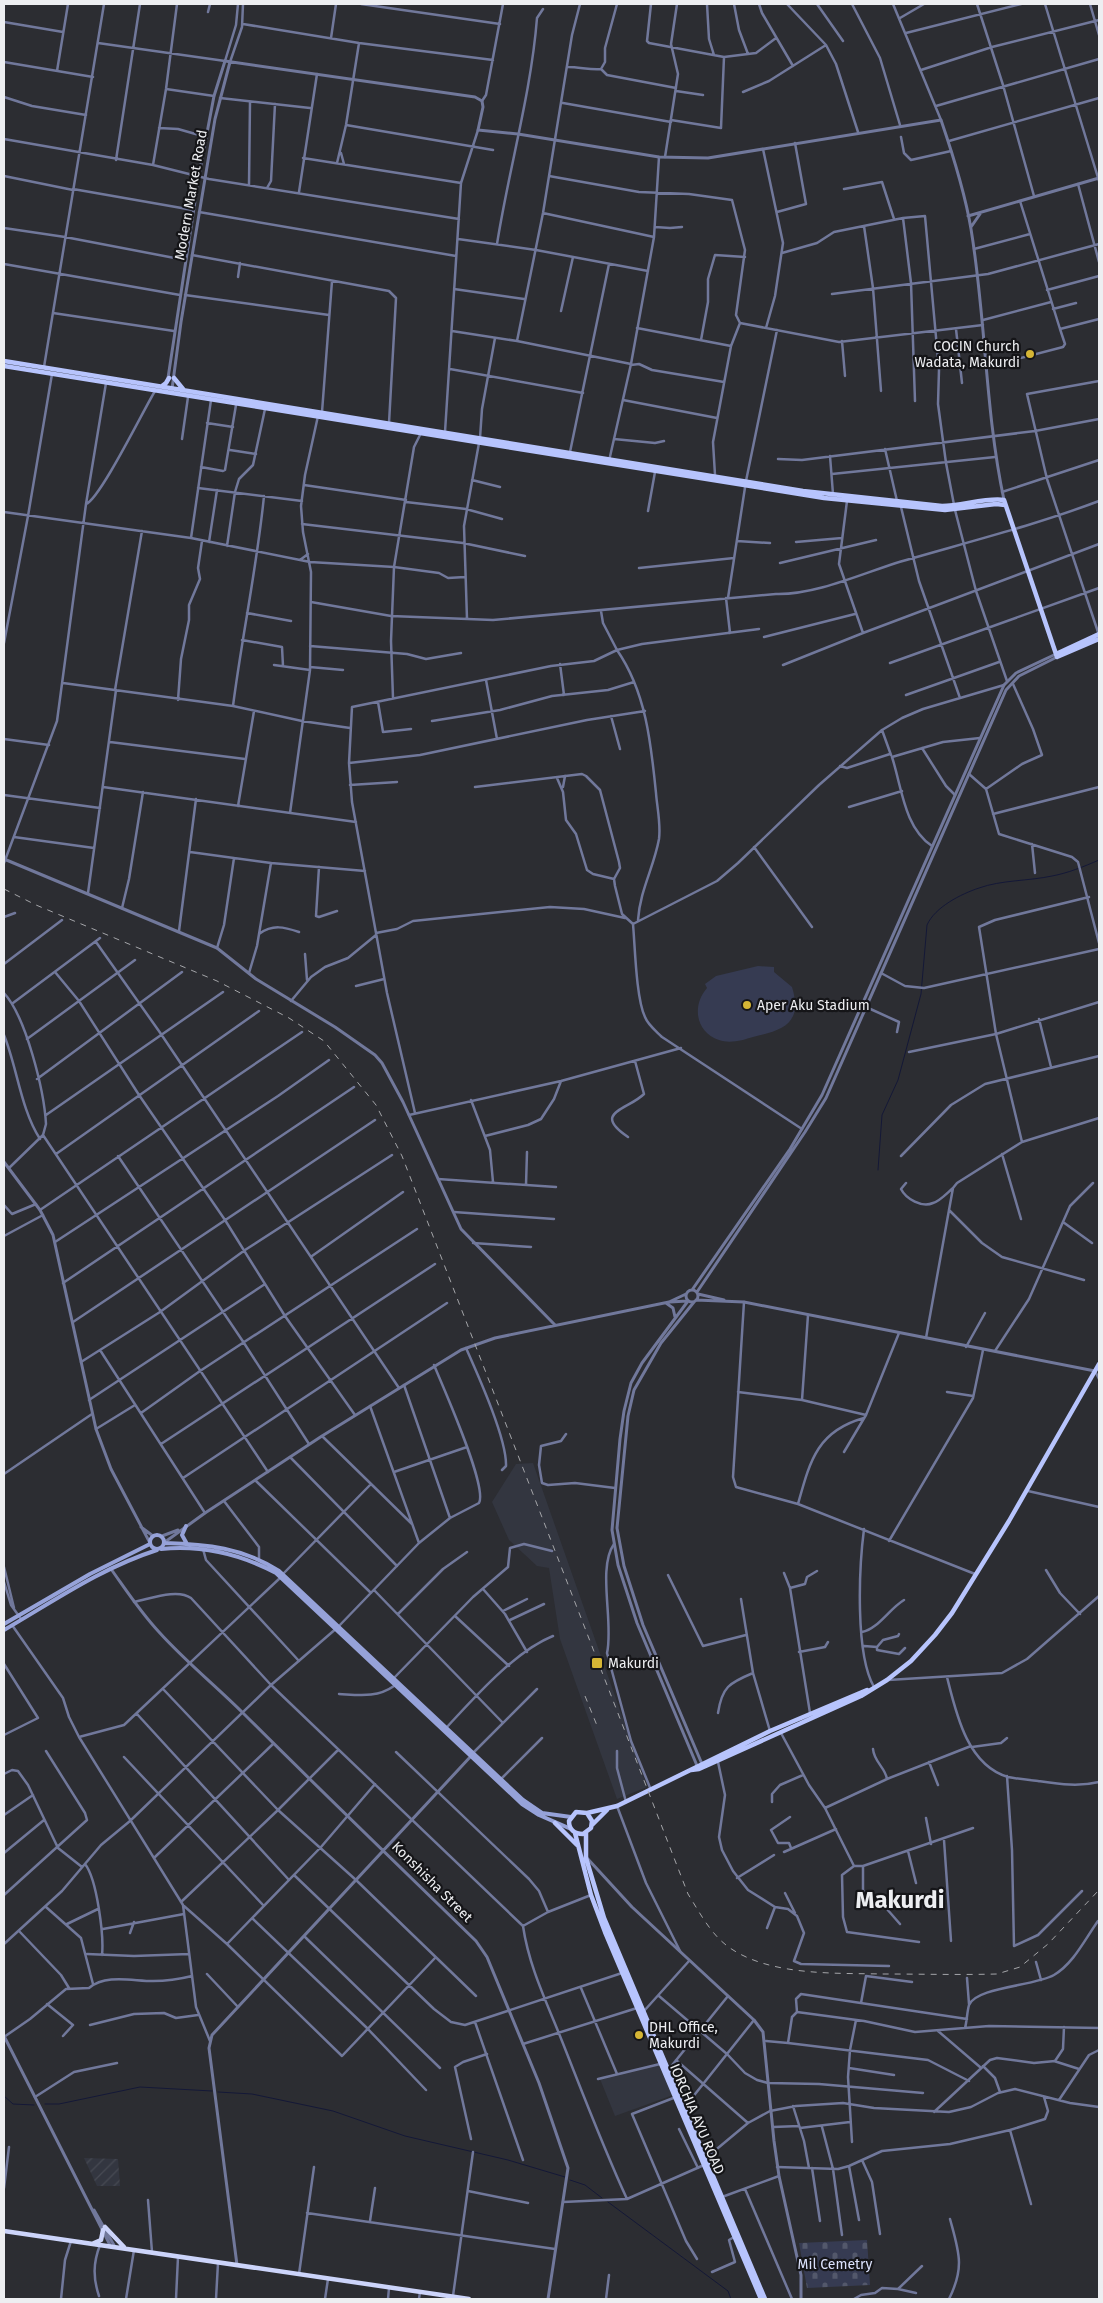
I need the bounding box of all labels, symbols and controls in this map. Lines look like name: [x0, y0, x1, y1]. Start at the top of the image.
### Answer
street label: Modern Market Road: [171, 129, 211, 261]
place label: COCIN Church Wadata, Makurdi: [915, 338, 1020, 371]
marker: COCIN Church Wadata, Makurdi: [1024, 348, 1036, 360]
place label: Aper Aku Stadium: [757, 997, 870, 1014]
marker: Aper Aku Stadium: [741, 999, 753, 1011]
place label: Makurdi: [608, 1655, 659, 1672]
marker: Makurdi: [590, 1656, 604, 1670]
street label: Konshisha Street: [388, 1838, 477, 1927]
district label: Makurdi: [856, 1886, 944, 1914]
place label: DHL Office, Makurdi: [649, 2019, 718, 2052]
marker: DHL Office, Makurdi: [633, 2029, 645, 2041]
street label: IORCHIA AYU ROAD: [666, 2061, 728, 2177]
park label: Mil Cemetry: [798, 2256, 873, 2273]

